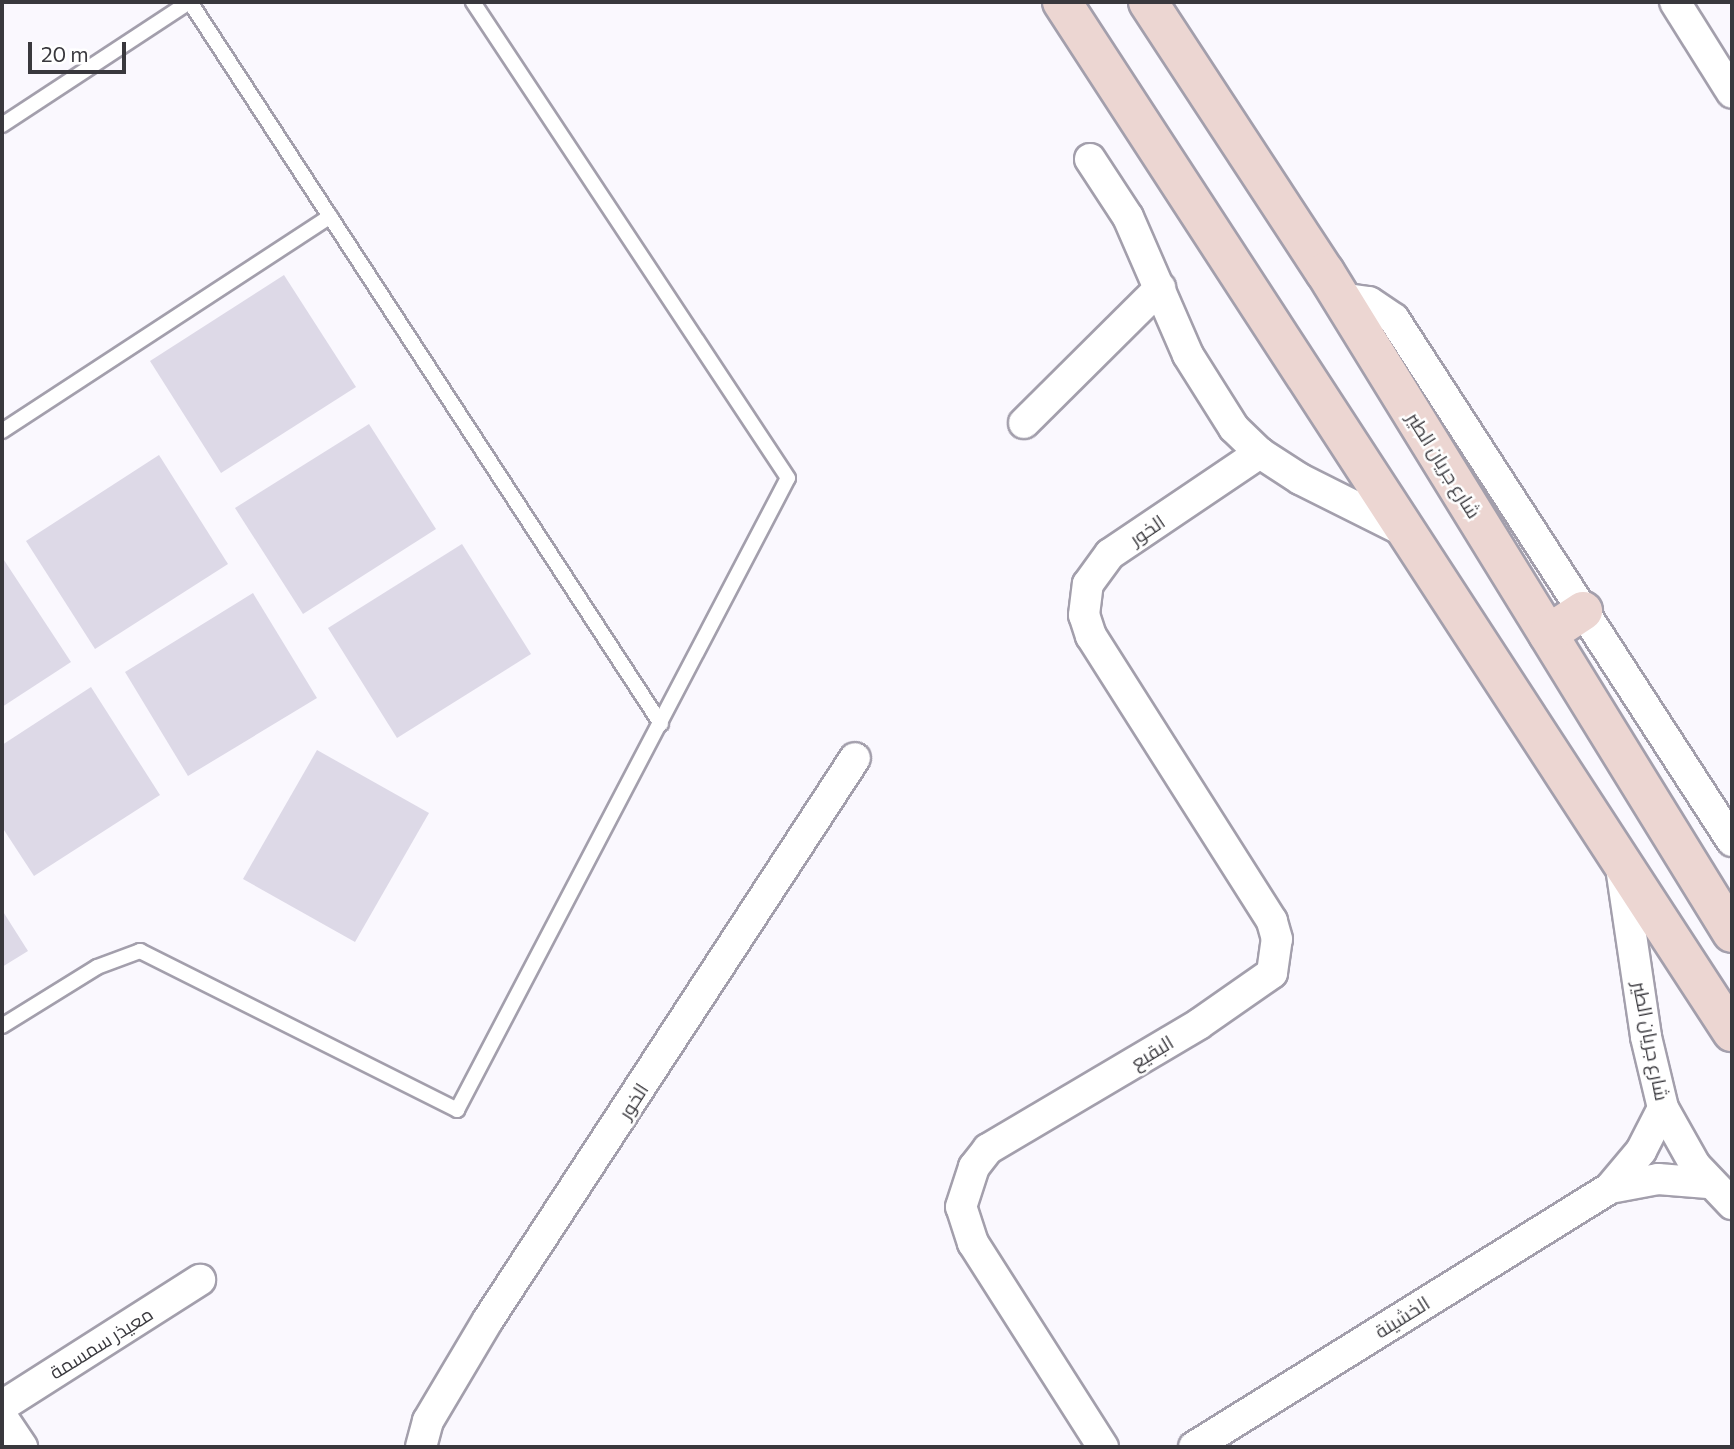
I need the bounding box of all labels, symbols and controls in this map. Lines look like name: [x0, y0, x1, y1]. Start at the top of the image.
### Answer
scale bar: [32, 28, 130, 72]
text: 20 m: [41, 41, 89, 66]
street label: شارع جريان الطير: [1402, 408, 1486, 522]
street label: الخور: [1125, 510, 1169, 550]
street label: شارع جريان الطير: [1628, 979, 1674, 1103]
street label: البقيع: [1127, 1030, 1177, 1074]
street label: الخور: [613, 1079, 653, 1123]
street label: الخشينة: [1370, 1291, 1434, 1343]
street label: معيذر سمسمة: [45, 1302, 157, 1384]

